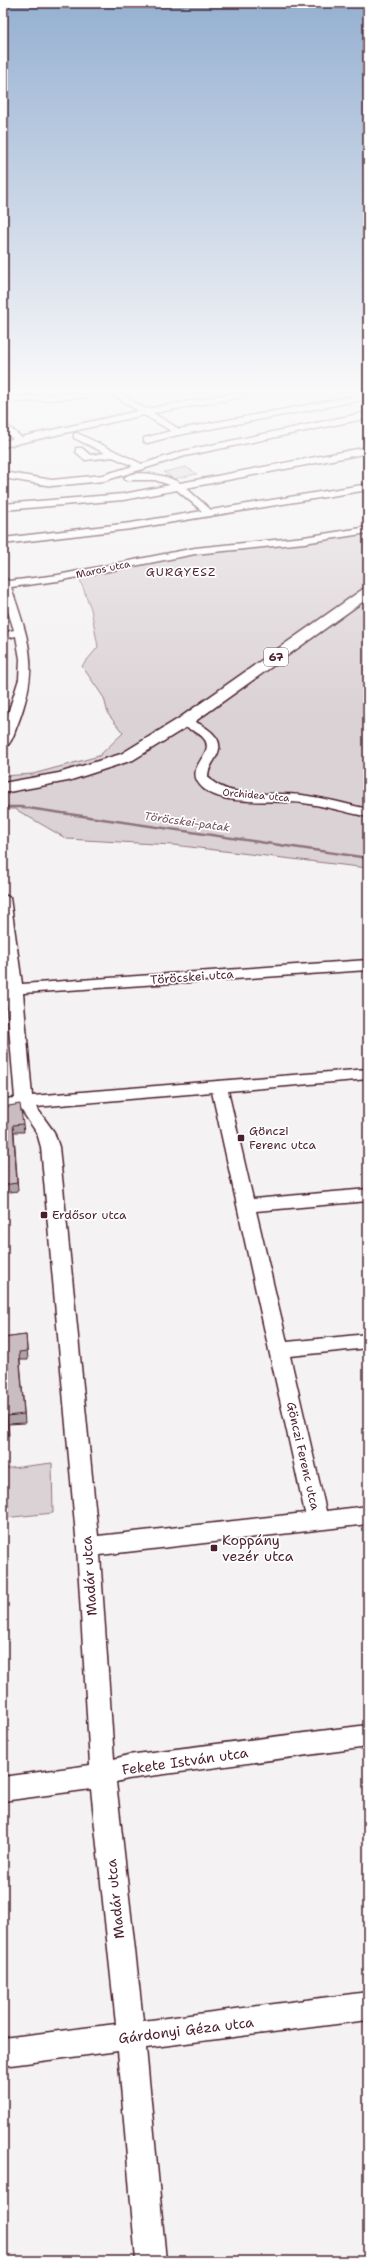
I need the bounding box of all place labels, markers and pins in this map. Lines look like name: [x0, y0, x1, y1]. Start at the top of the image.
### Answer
place label: Gönczi Ferenc utca: [249, 1123, 316, 1153]
marker: Gönczi Ferenc utca: [236, 1133, 246, 1143]
place label: Erdősor utca: [52, 1207, 127, 1223]
marker: Erdősor utca: [39, 1210, 49, 1220]
place label: Koppány vezér utca: [222, 1531, 294, 1565]
marker: Koppány vezér utca: [209, 1543, 219, 1553]

